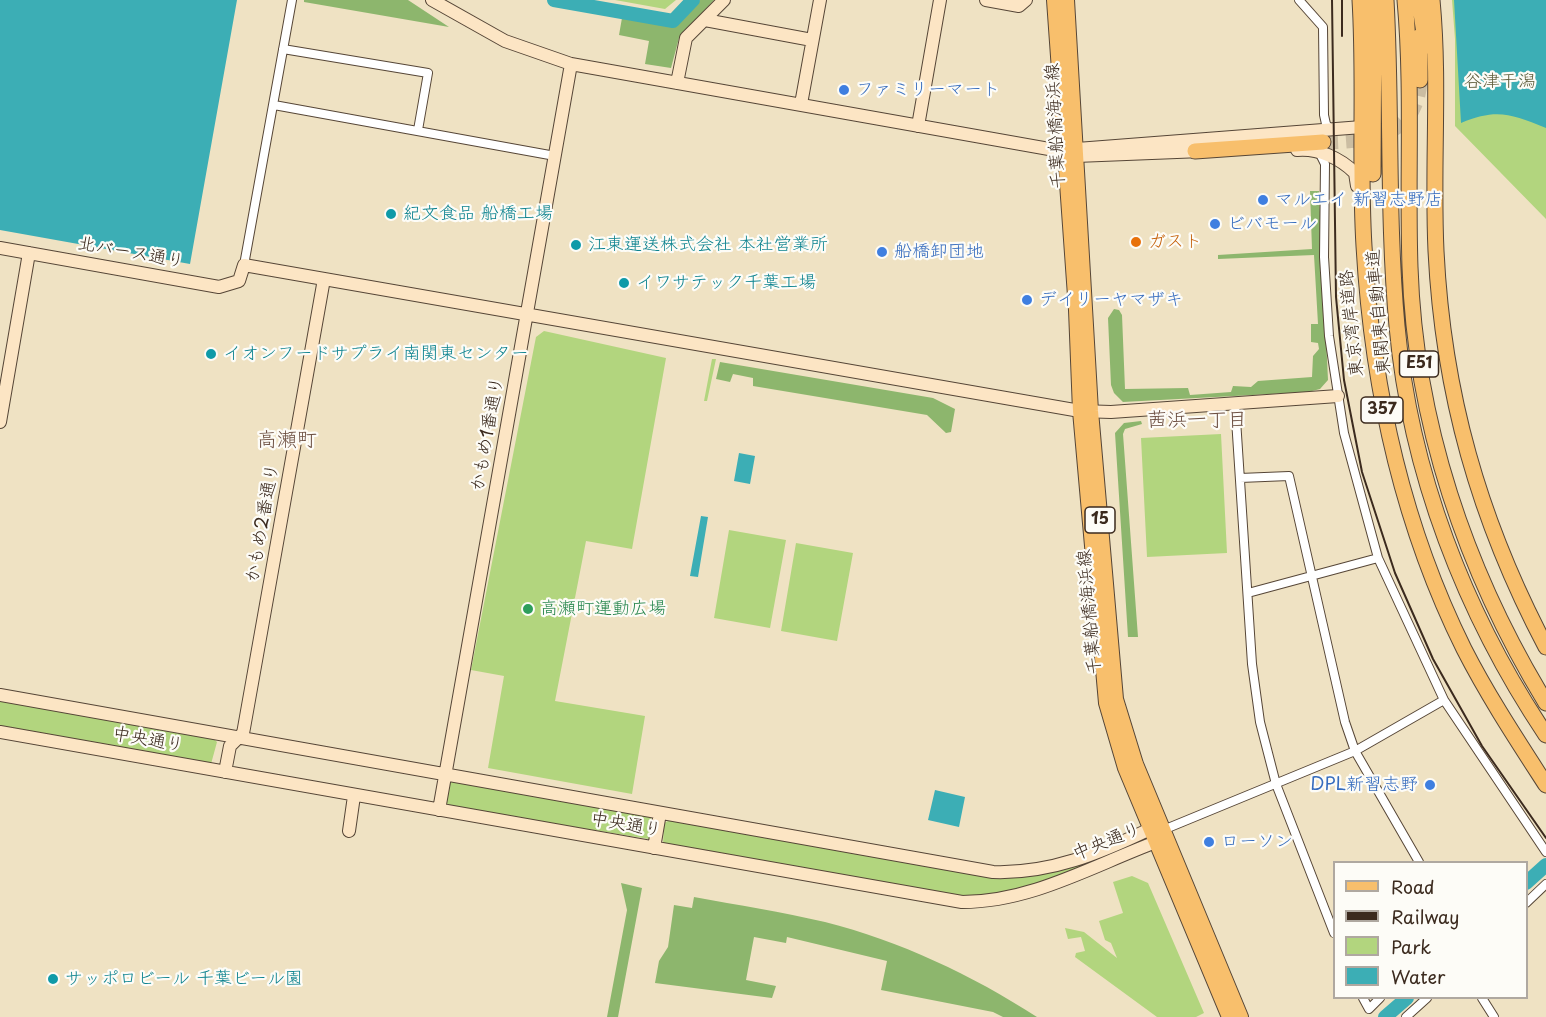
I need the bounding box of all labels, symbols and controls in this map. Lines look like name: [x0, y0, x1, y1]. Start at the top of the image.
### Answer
street label: 千葉船橋海浜線: [1042, 63, 1070, 189]
park label: 谷津干潟: [1464, 71, 1536, 93]
place label: ファミリーマート: [856, 79, 1000, 101]
marker: ファミリーマート: [837, 83, 851, 97]
place label: マルエイ 新習志野店: [1275, 189, 1443, 211]
marker: マルエイ 新習志野店: [1256, 193, 1270, 207]
place label: 紀文食品 船橋工場: [403, 203, 553, 225]
marker: 紀文食品 船橋工場: [384, 207, 398, 221]
place label: ビバモール: [1227, 213, 1317, 235]
marker: ビバモール: [1208, 217, 1222, 231]
place label: ガスト: [1148, 231, 1202, 253]
street label: 北バース通り: [76, 233, 186, 273]
place label: 江東運送株式会社 本社営業所: [588, 234, 828, 256]
marker: ガスト: [1129, 235, 1143, 249]
marker: 江東運送株式会社 本社営業所: [569, 238, 583, 252]
place label: 船橋卸団地: [894, 241, 984, 263]
marker: 船橋卸団地: [875, 245, 889, 259]
street label: 東関東自動車道: [1363, 248, 1395, 376]
street label: 東京湾岸道路: [1336, 268, 1368, 378]
place label: イワサテック千葉工場: [636, 272, 816, 294]
marker: イワサテック千葉工場: [617, 276, 631, 290]
place label: デイリーヤマザキ: [1039, 289, 1183, 311]
marker: デイリーヤマザキ: [1020, 293, 1034, 307]
place label: イオンフードサプライ南関東センター: [223, 343, 529, 365]
marker: イオンフードサプライ南関東センター: [204, 347, 218, 361]
road number: E51: [1400, 351, 1438, 377]
street label: かもめ1番通り: [467, 375, 509, 493]
road number: 357: [1361, 397, 1403, 423]
district label: 茜浜一丁目: [1147, 408, 1247, 432]
district label: 高瀬町: [257, 428, 317, 452]
street label: かもめ2番通り: [242, 462, 284, 584]
road number: 15: [1085, 507, 1115, 533]
street label: 千葉船橋海浜線: [1074, 548, 1106, 676]
place label: 高瀬町運動広場: [540, 598, 666, 620]
marker: 高瀬町運動広場: [521, 602, 535, 616]
street label: 中央通り: [111, 723, 185, 757]
place label: DPL新習志野: [1310, 774, 1418, 796]
marker: DPL新習志野: [1423, 778, 1437, 792]
street label: 中央通り: [589, 808, 663, 842]
street label: 中央通り: [1070, 819, 1144, 865]
place label: ローソン: [1221, 831, 1293, 853]
marker: ローソン: [1202, 835, 1216, 849]
legend: [1333, 861, 1528, 999]
text: Road: [1391, 873, 1435, 900]
text: Railway: [1391, 903, 1459, 930]
text: Park: [1391, 933, 1431, 960]
text: Water: [1391, 963, 1445, 990]
place label: サッポロビール 千葉ビール園: [65, 968, 303, 990]
marker: サッポロビール 千葉ビール園: [46, 972, 60, 986]

